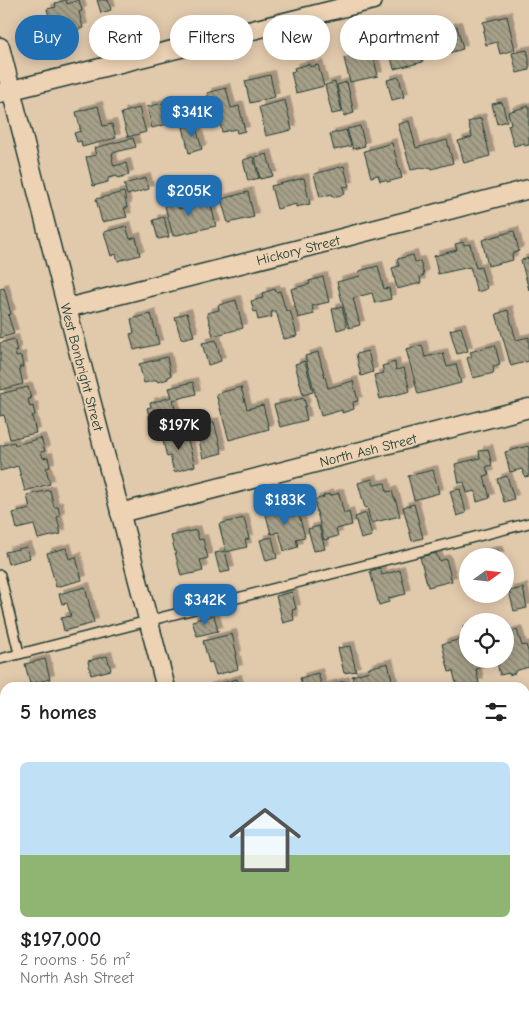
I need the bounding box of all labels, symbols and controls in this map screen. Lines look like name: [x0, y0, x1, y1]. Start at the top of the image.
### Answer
chip: Buy: [15, 15, 79, 60]
chip: Rent: [89, 15, 160, 60]
chip: Filters: [170, 15, 253, 60]
chip: New: [263, 15, 330, 60]
chip: Apartment: [340, 15, 457, 60]
pin: $341K: [157, 96, 227, 138]
text: $341K: [172, 103, 212, 121]
pin: $205K: [154, 174, 224, 217]
text: $205K: [167, 182, 211, 200]
street label: Hickory Street: [255, 232, 343, 269]
street label: West Bonbright Street: [56, 301, 107, 434]
pin: $197K: [144, 408, 214, 451]
text: $197K: [159, 416, 199, 434]
street label: North Ash Street: [318, 430, 419, 471]
pin: $183K: [250, 484, 320, 526]
text: $183K: [264, 491, 306, 509]
north arrow: [459, 548, 514, 602]
map controls: [459, 548, 514, 668]
pin: $342K: [170, 584, 240, 626]
text: $342K: [184, 591, 226, 609]
button: locate: [459, 613, 514, 668]
icon: filters: [482, 698, 510, 726]
text: 5 homes: [20, 700, 97, 724]
icon: home: [220, 795, 310, 885]
text: $197,000: [20, 927, 101, 951]
text: 2 rooms · 56 m²: [20, 951, 130, 969]
text: North Ash Street: [20, 969, 134, 987]

